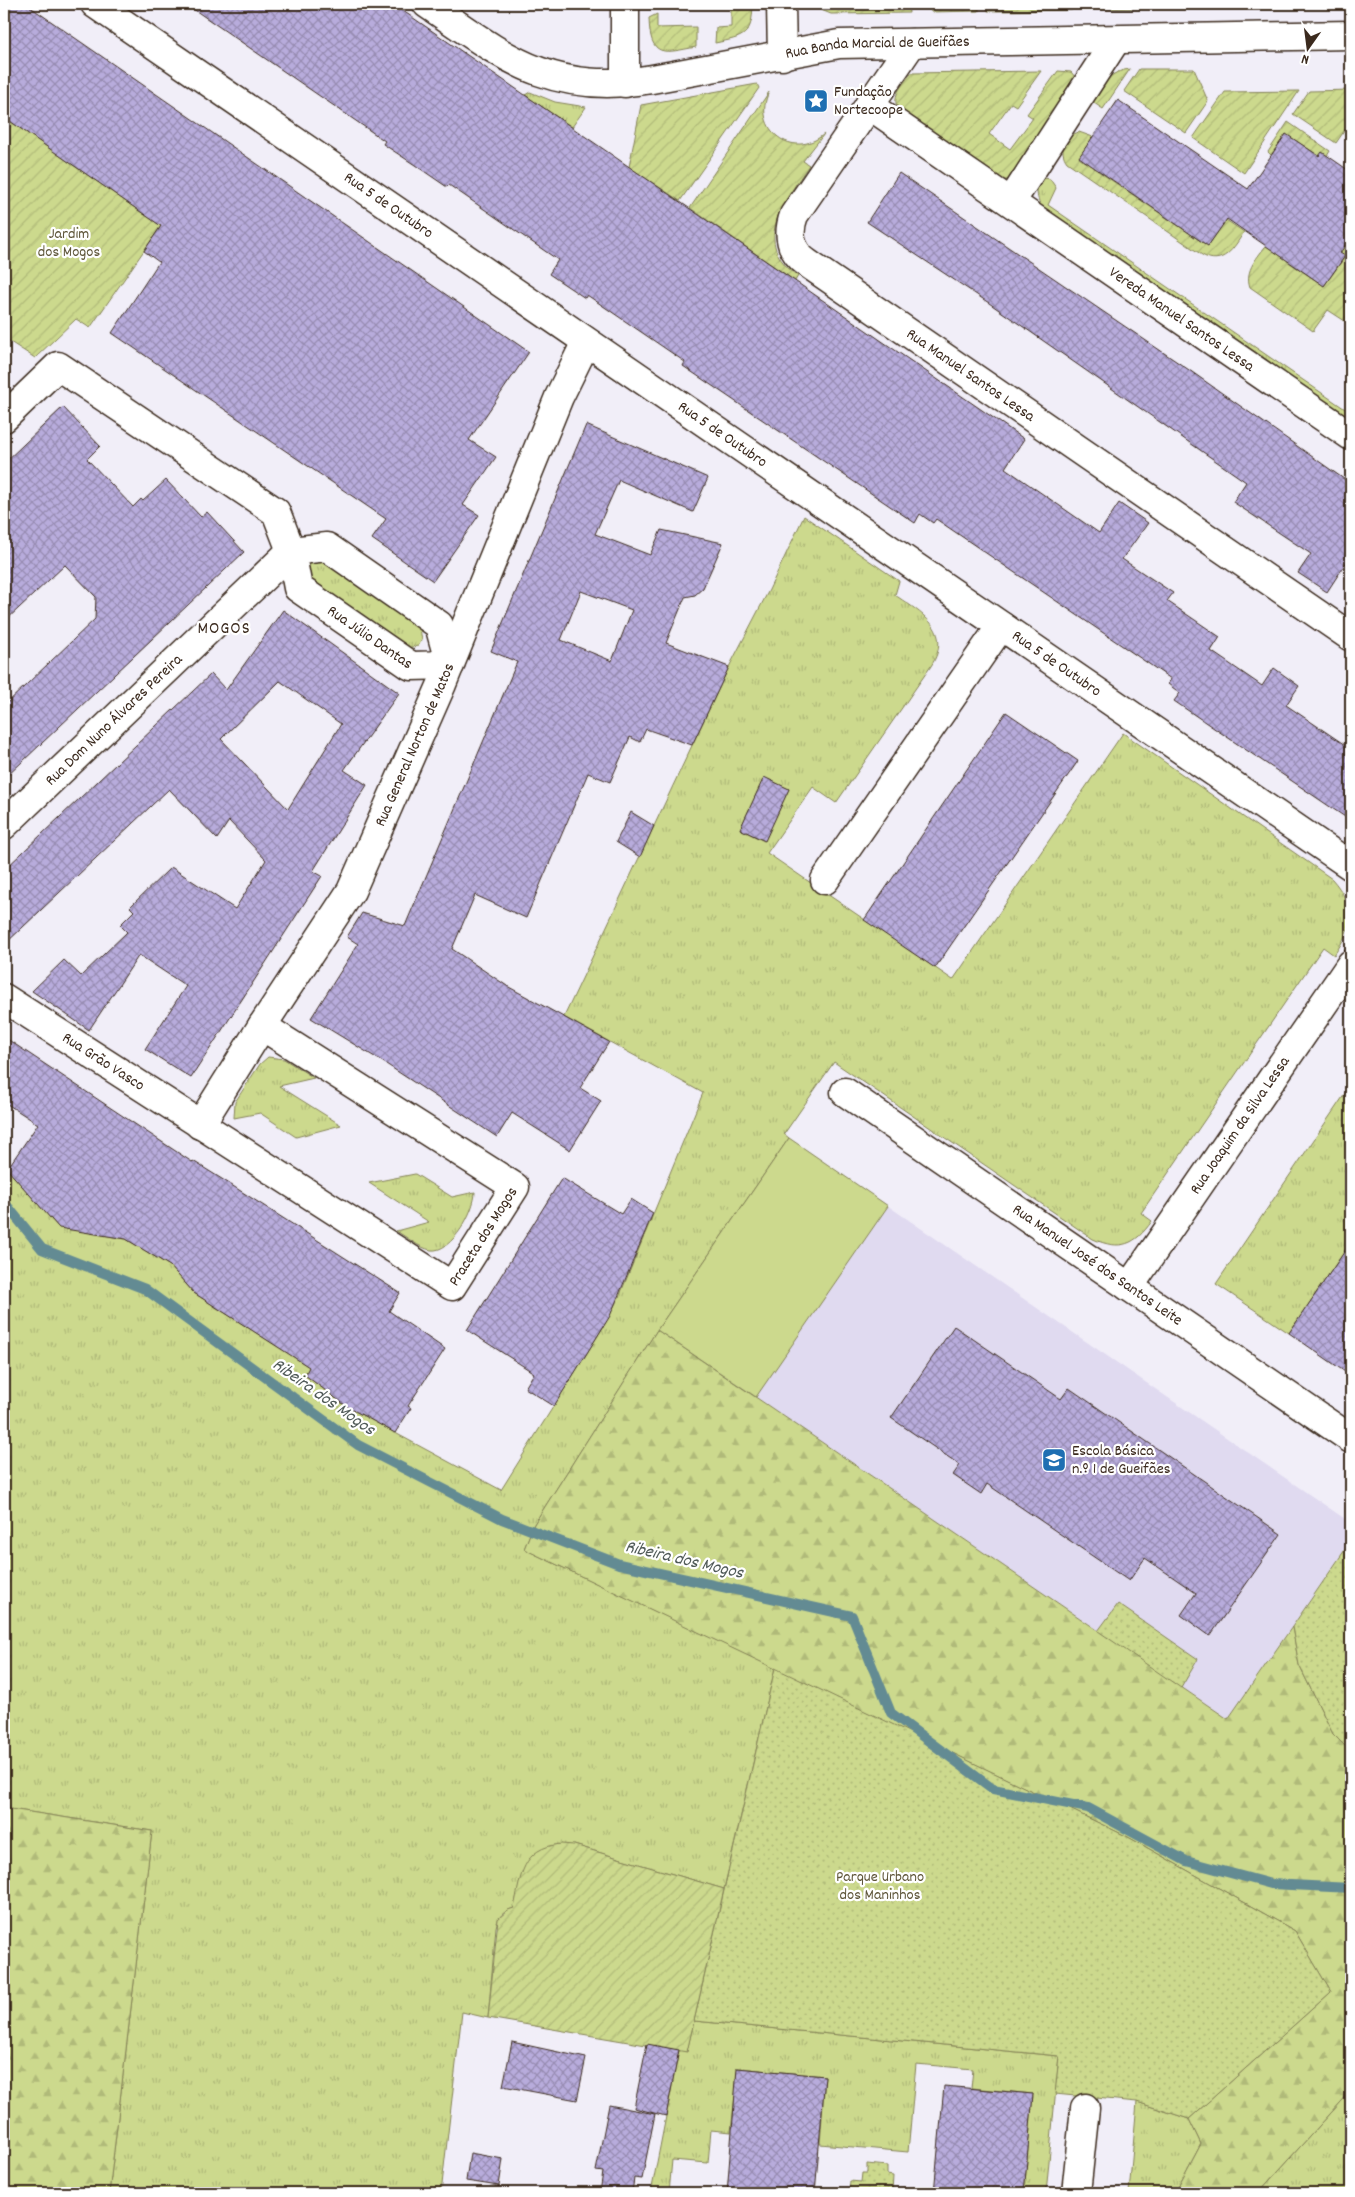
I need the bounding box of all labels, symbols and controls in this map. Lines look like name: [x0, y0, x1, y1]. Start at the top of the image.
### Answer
north arrow: [1282, 22, 1332, 72]
street label: Rua Banda Marcial de Gueifães: [783, 30, 970, 65]
text: N: [1299, 48, 1311, 69]
place label: Fundação Nortecoope: [834, 81, 903, 122]
place icon: Fundação Nortecoope: [803, 88, 829, 114]
street label: Rua 5 de Outubro: [339, 167, 438, 244]
park label: Jardim dos Mogos: [38, 223, 100, 264]
street label: Vereda Manuel Santos Lessa: [1104, 261, 1259, 378]
street label: Rua Manuel Santos Lessa: [901, 323, 1040, 428]
street label: Rua 5 de Outubro: [673, 396, 772, 474]
street label: Rua Júlio Dantas: [322, 600, 417, 675]
district label: MOGOS: [197, 617, 251, 642]
street label: Rua 5 de Outubro: [1007, 625, 1106, 703]
street label: Rua Dom Nuno Álvares Pereira: [40, 648, 188, 791]
street label: Rua General Norton de Matos: [369, 659, 461, 830]
street label: Rua Grão Vasco: [57, 1027, 149, 1097]
street label: Rua Joaquim da Silva Lessa: [1184, 1051, 1296, 1199]
street label: Praceta dos Mogos: [443, 1182, 524, 1291]
street label: Rua Manuel José dos Santos Leite: [1008, 1198, 1187, 1332]
water label: Ribeira dos Mogos: [266, 1353, 380, 1443]
place label: Escola Básica n.º 1 de Gueifães: [1072, 1440, 1171, 1481]
school or university icon: Escola Básica n.º 1 de Gueifães: [1041, 1447, 1067, 1473]
water label: Ribeira dos Mogos: [622, 1535, 746, 1587]
park label: Parque Urbano dos Maninhos: [836, 1866, 924, 1907]

